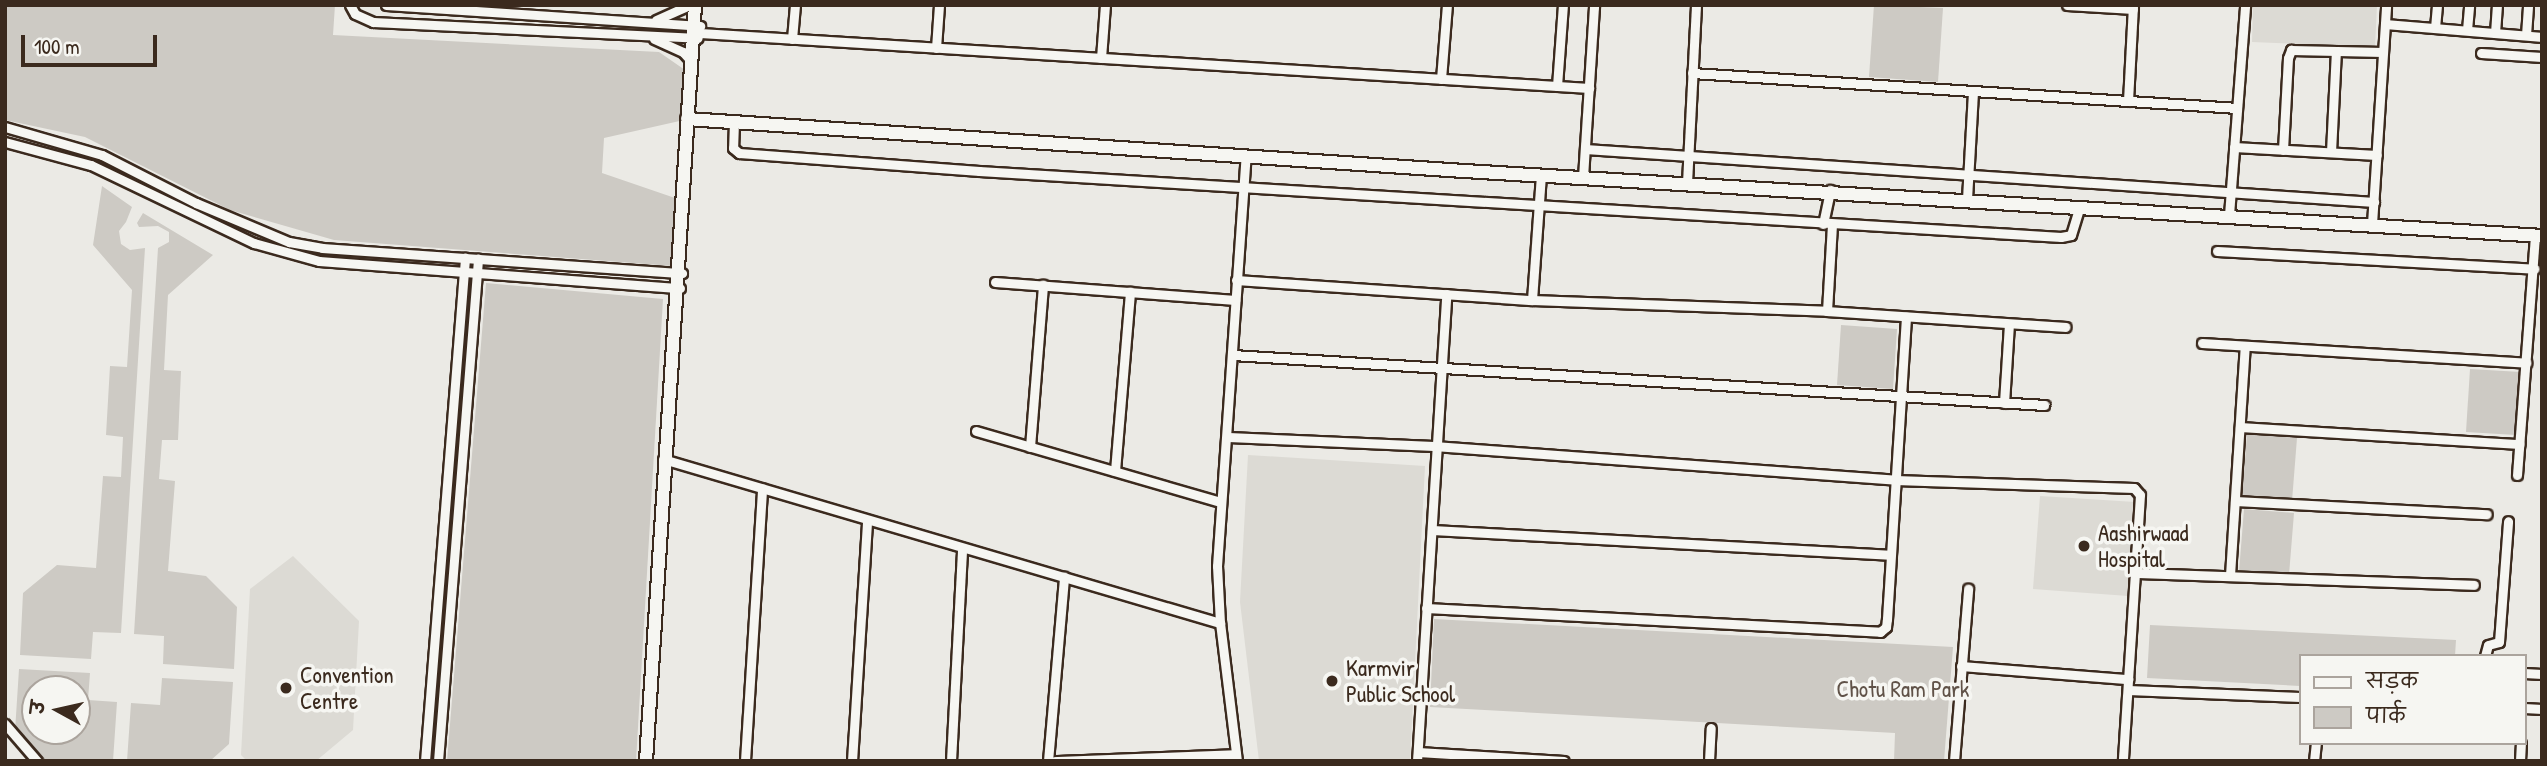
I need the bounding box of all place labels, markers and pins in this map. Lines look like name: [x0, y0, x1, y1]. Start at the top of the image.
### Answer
place label: Aashirwaad Hospital: [2098, 519, 2188, 573]
marker: Aashirwaad Hospital: [2076, 538, 2092, 554]
place label: Karmvir Public School: [1346, 654, 1455, 708]
place label: Convention Centre: [300, 661, 394, 715]
marker: Karmvir Public School: [1324, 673, 1340, 689]
marker: Convention Centre: [278, 680, 294, 696]

